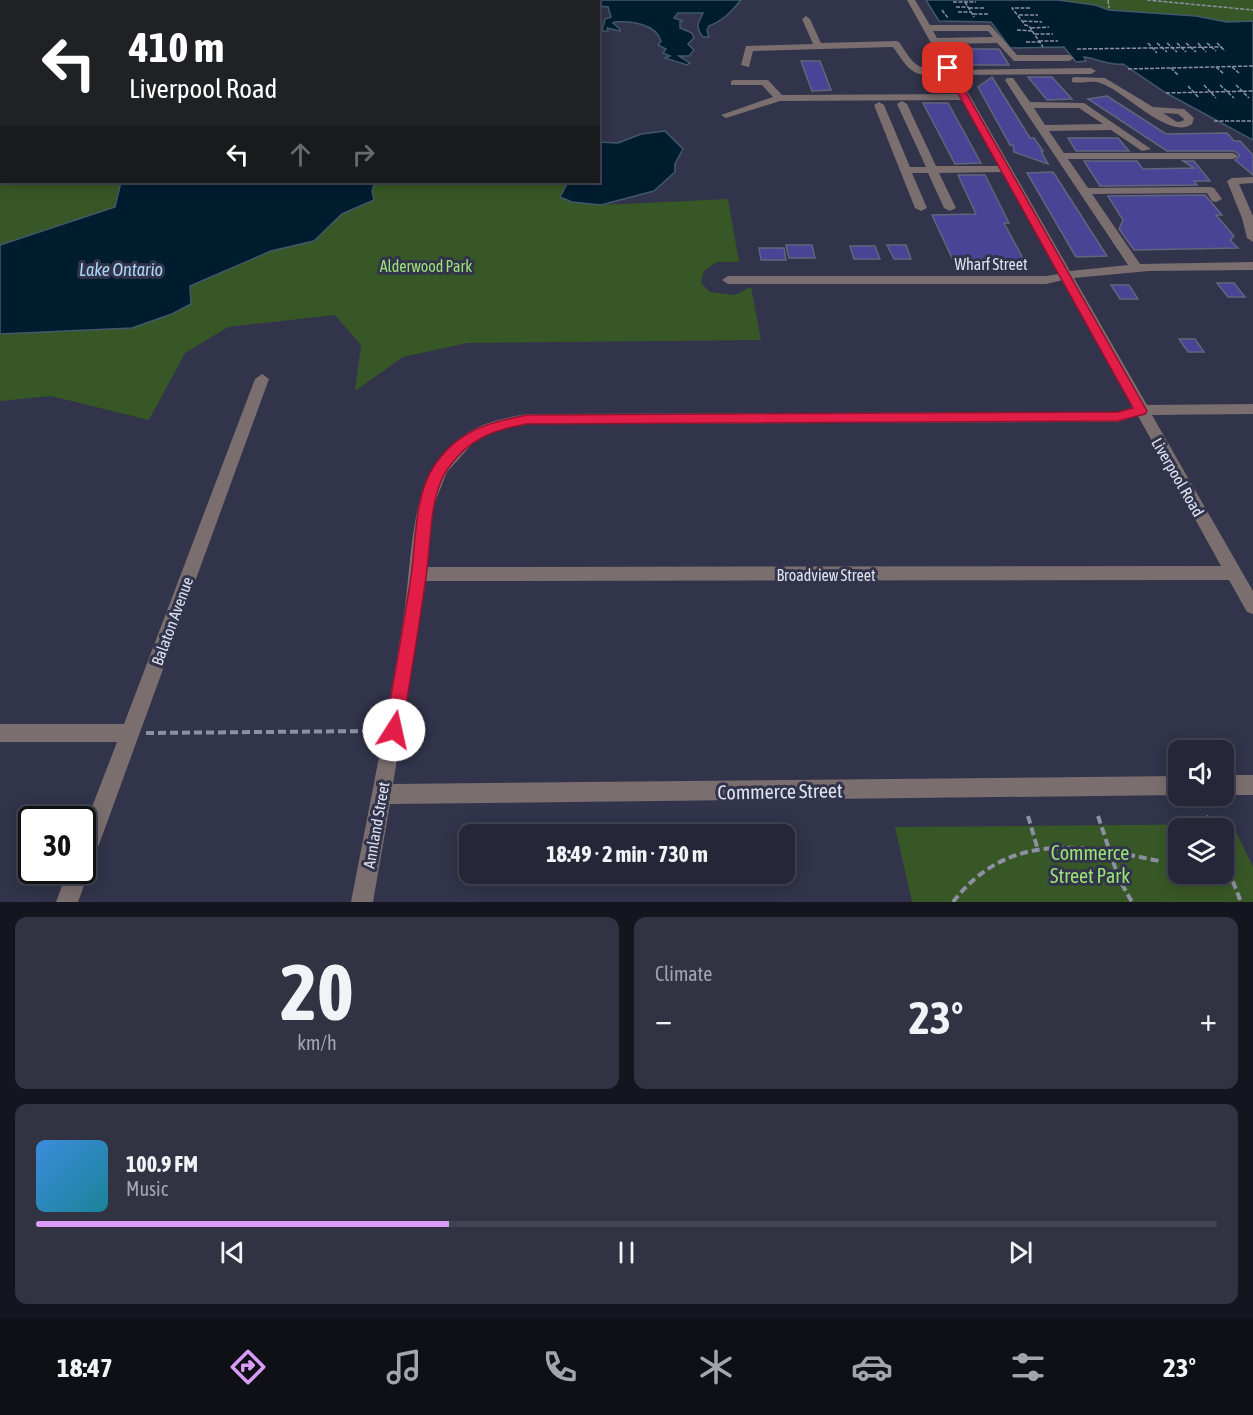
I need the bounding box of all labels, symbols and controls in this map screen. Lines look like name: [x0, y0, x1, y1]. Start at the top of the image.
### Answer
text: 410 m: [129, 23, 224, 71]
icon: left: [30, 24, 108, 102]
pin: [922, 42, 973, 93]
icon: arrive: [931, 51, 964, 84]
text: Liverpool Road: [129, 73, 277, 104]
icon: left: [221, 138, 254, 171]
icon: ahead: [284, 138, 317, 171]
icon: right: [347, 138, 380, 171]
street label: Wharf Street: [954, 255, 1028, 273]
park label: Alderwood Park: [380, 257, 472, 275]
water label: Lake Ontario: [79, 259, 163, 280]
street label: Liverpool Road: [1147, 434, 1208, 520]
street label: Broadview Street: [776, 566, 876, 584]
street label: Balaton Avenue: [148, 574, 196, 668]
position arrow: [362, 698, 426, 762]
map controls: [1168, 740, 1234, 884]
button: sound: [1168, 740, 1234, 806]
street label: Commerce Street: [717, 778, 843, 804]
street label: Annland Street: [360, 780, 393, 870]
speed limit sign: 30: [18, 806, 96, 884]
button: layers: [1168, 818, 1234, 884]
text: 18:49 · 2 min · 730 m: [546, 841, 708, 867]
park label: Commerce Street Park: [1050, 841, 1130, 887]
text: 20: [280, 947, 354, 1037]
text: Climate: [655, 962, 712, 985]
text: 23°: [909, 992, 963, 1044]
text: −: [655, 1000, 672, 1038]
text: +: [1200, 1000, 1217, 1038]
text: km/h: [297, 1031, 337, 1054]
text: 100.9 FM: [126, 1151, 198, 1177]
text: Music: [126, 1177, 168, 1200]
icon: previous: [216, 1236, 249, 1269]
icon: pause: [610, 1236, 643, 1269]
icon: next: [1004, 1236, 1037, 1269]
icon: directions: [227, 1346, 269, 1388]
icon: music: [383, 1346, 425, 1388]
icon: phone: [539, 1346, 581, 1388]
icon: climate: [695, 1346, 737, 1388]
icon: car: [851, 1346, 893, 1388]
icon: filters: [1007, 1346, 1049, 1388]
text: 18:47: [57, 1352, 113, 1383]
text: 23°: [1163, 1352, 1196, 1383]

